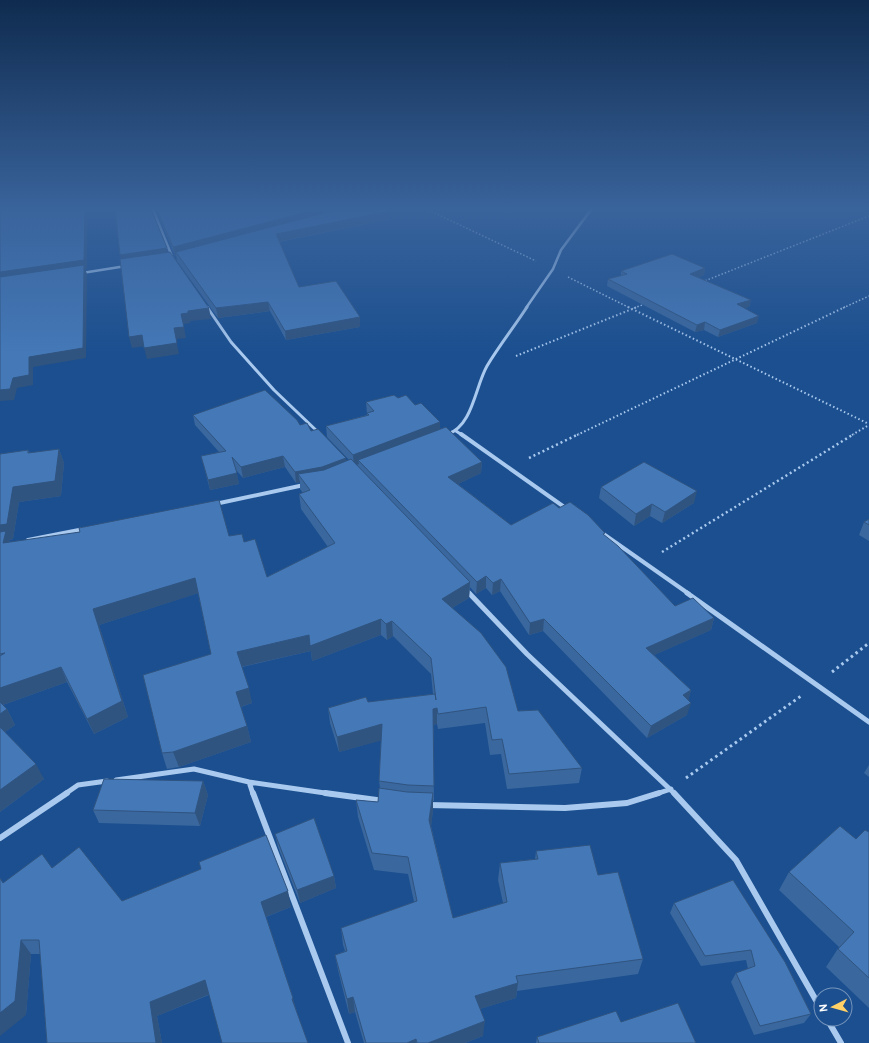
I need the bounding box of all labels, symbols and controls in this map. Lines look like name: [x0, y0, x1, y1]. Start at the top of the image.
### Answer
north arrow: [813, 987, 853, 1027]
text: N: [817, 1003, 831, 1013]

